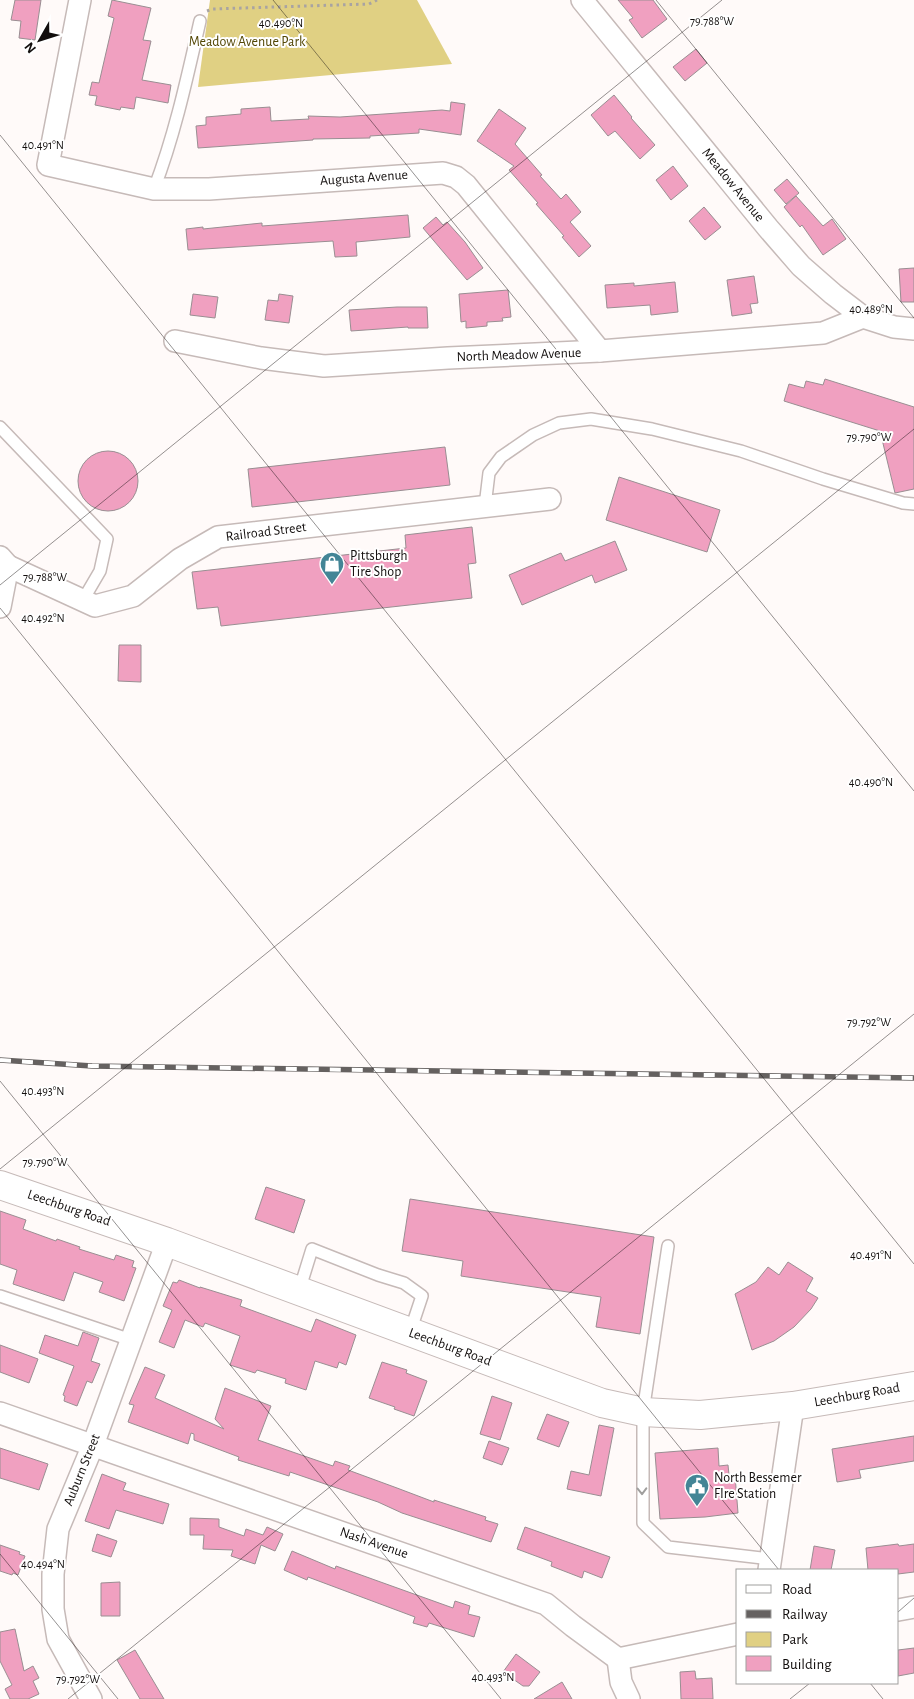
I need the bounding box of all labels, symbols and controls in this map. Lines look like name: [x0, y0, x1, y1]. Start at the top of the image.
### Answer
north arrow: [15, 15, 65, 65]
text: 79.788°W: [690, 15, 734, 27]
text: 40.490°N: [259, 17, 303, 29]
park label: Meadow Avenue Park: [189, 35, 306, 49]
text: N: [22, 39, 39, 56]
text: 40.491°N: [22, 139, 64, 151]
street label: Meadow Avenue: [699, 146, 767, 224]
street label: Augusta Avenue: [320, 168, 408, 188]
text: 40.489°N: [849, 303, 893, 315]
street label: North Meadow Avenue: [456, 346, 582, 364]
text: 79.790°W: [847, 431, 892, 443]
street label: Railroad Street: [225, 520, 308, 544]
place label: Pittsburgh Tire Shop: [350, 549, 408, 579]
shop icon: Pittsburgh Tire Shop: [319, 551, 345, 585]
text: 79.788°W: [23, 571, 67, 583]
text: 40.492°N: [21, 612, 65, 624]
text: 40.490°N: [849, 776, 893, 788]
text: 79.792°W: [847, 1016, 891, 1028]
text: 40.493°N: [22, 1085, 64, 1097]
text: 79.790°W: [23, 1156, 68, 1168]
street label: Leechburg Road: [26, 1187, 112, 1229]
text: 40.491°N: [850, 1249, 892, 1261]
street label: Leechburg Road: [407, 1326, 493, 1368]
street label: Leechburg Road: [813, 1381, 901, 1409]
street label: Auburn Street: [61, 1432, 103, 1508]
place label: North Bessemer FIre Station: [714, 1471, 802, 1501]
public building icon: North Bessemer FIre Station: [684, 1473, 710, 1507]
one-way arrow: [637, 1487, 648, 1495]
street label: Nash Avenue: [338, 1525, 410, 1561]
text: 40.494°N: [21, 1558, 65, 1570]
legend: [736, 1569, 899, 1684]
text: Road: [782, 1582, 812, 1597]
text: Railway: [782, 1607, 828, 1622]
text: Park: [782, 1632, 808, 1647]
text: Building: [782, 1657, 832, 1672]
text: 40.493°N: [472, 1671, 514, 1683]
text: 79.792°W: [56, 1673, 100, 1685]

